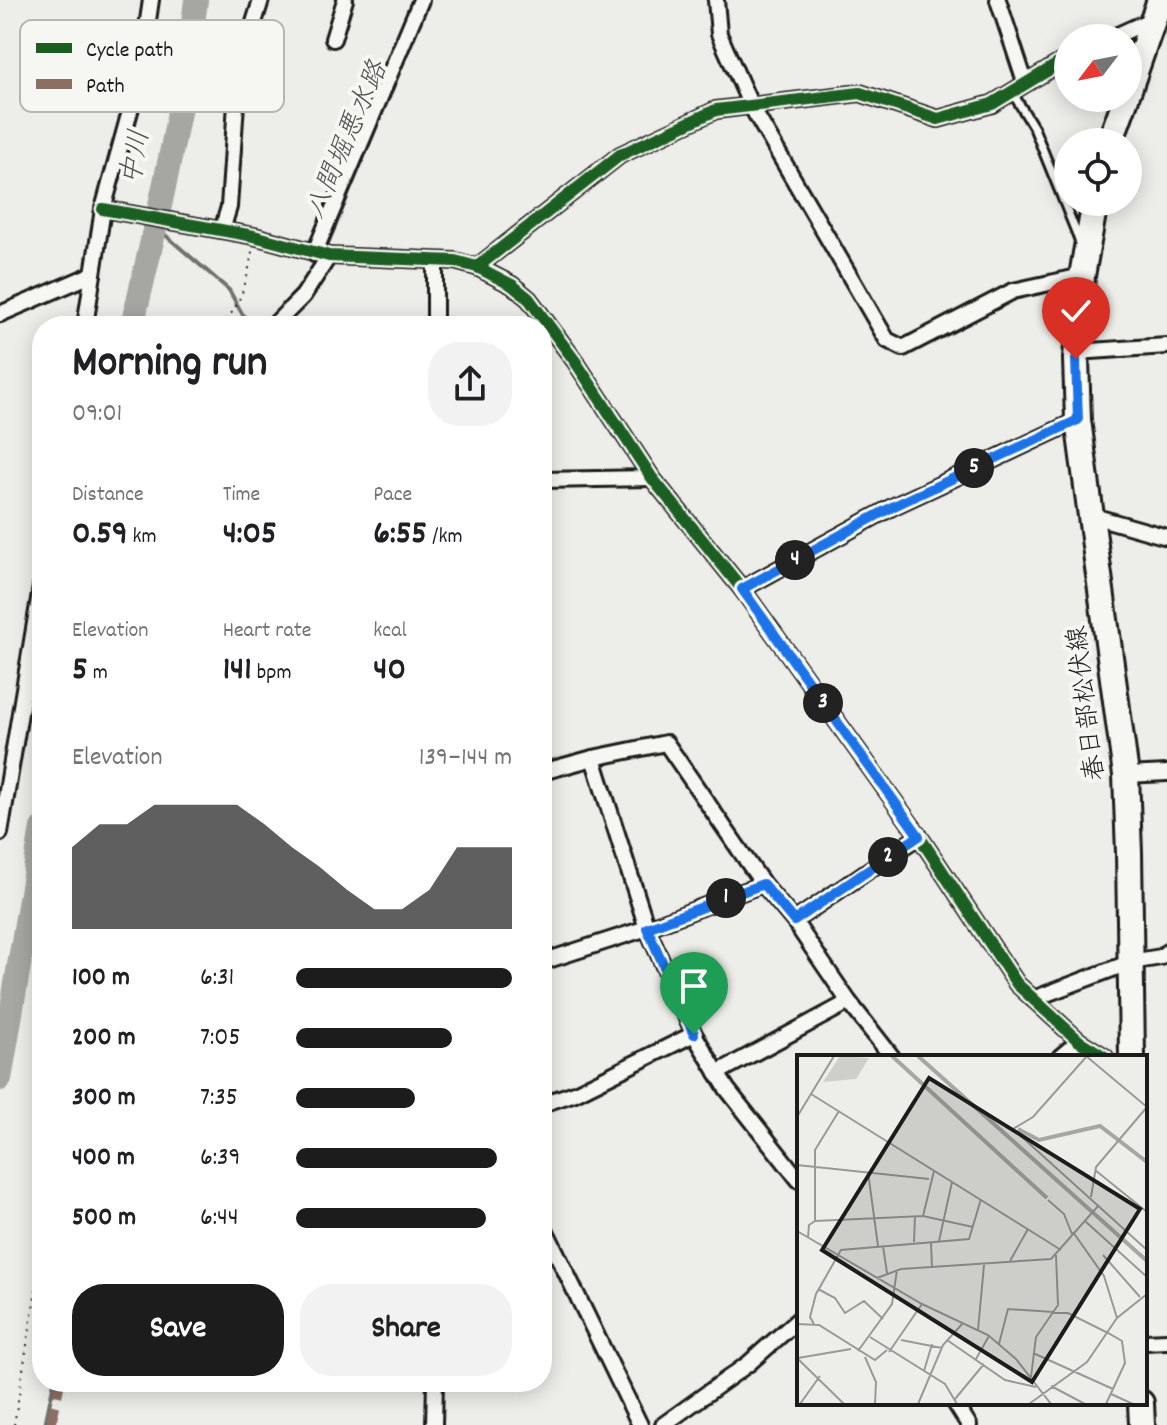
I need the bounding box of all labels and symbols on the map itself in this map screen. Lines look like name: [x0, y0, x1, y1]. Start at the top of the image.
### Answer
legend: [20, 20, 284, 112]
north arrow: [1054, 24, 1142, 112]
text: Cycle path: [86, 36, 173, 67]
water label: 八間堀悪水路: [298, 54, 401, 226]
text: Path: [86, 72, 125, 103]
water label: 中川: [113, 127, 163, 189]
pin: [1042, 277, 1110, 359]
pin: 5: [954, 448, 994, 488]
pin: 4: [775, 540, 815, 580]
street label: 春日部松伏線: [1060, 623, 1116, 783]
pin: 3: [803, 683, 843, 723]
pin: 2: [868, 837, 908, 877]
pin: 1: [706, 878, 746, 918]
pin: [660, 952, 728, 1034]
inset map: [797, 1055, 1147, 1405]

